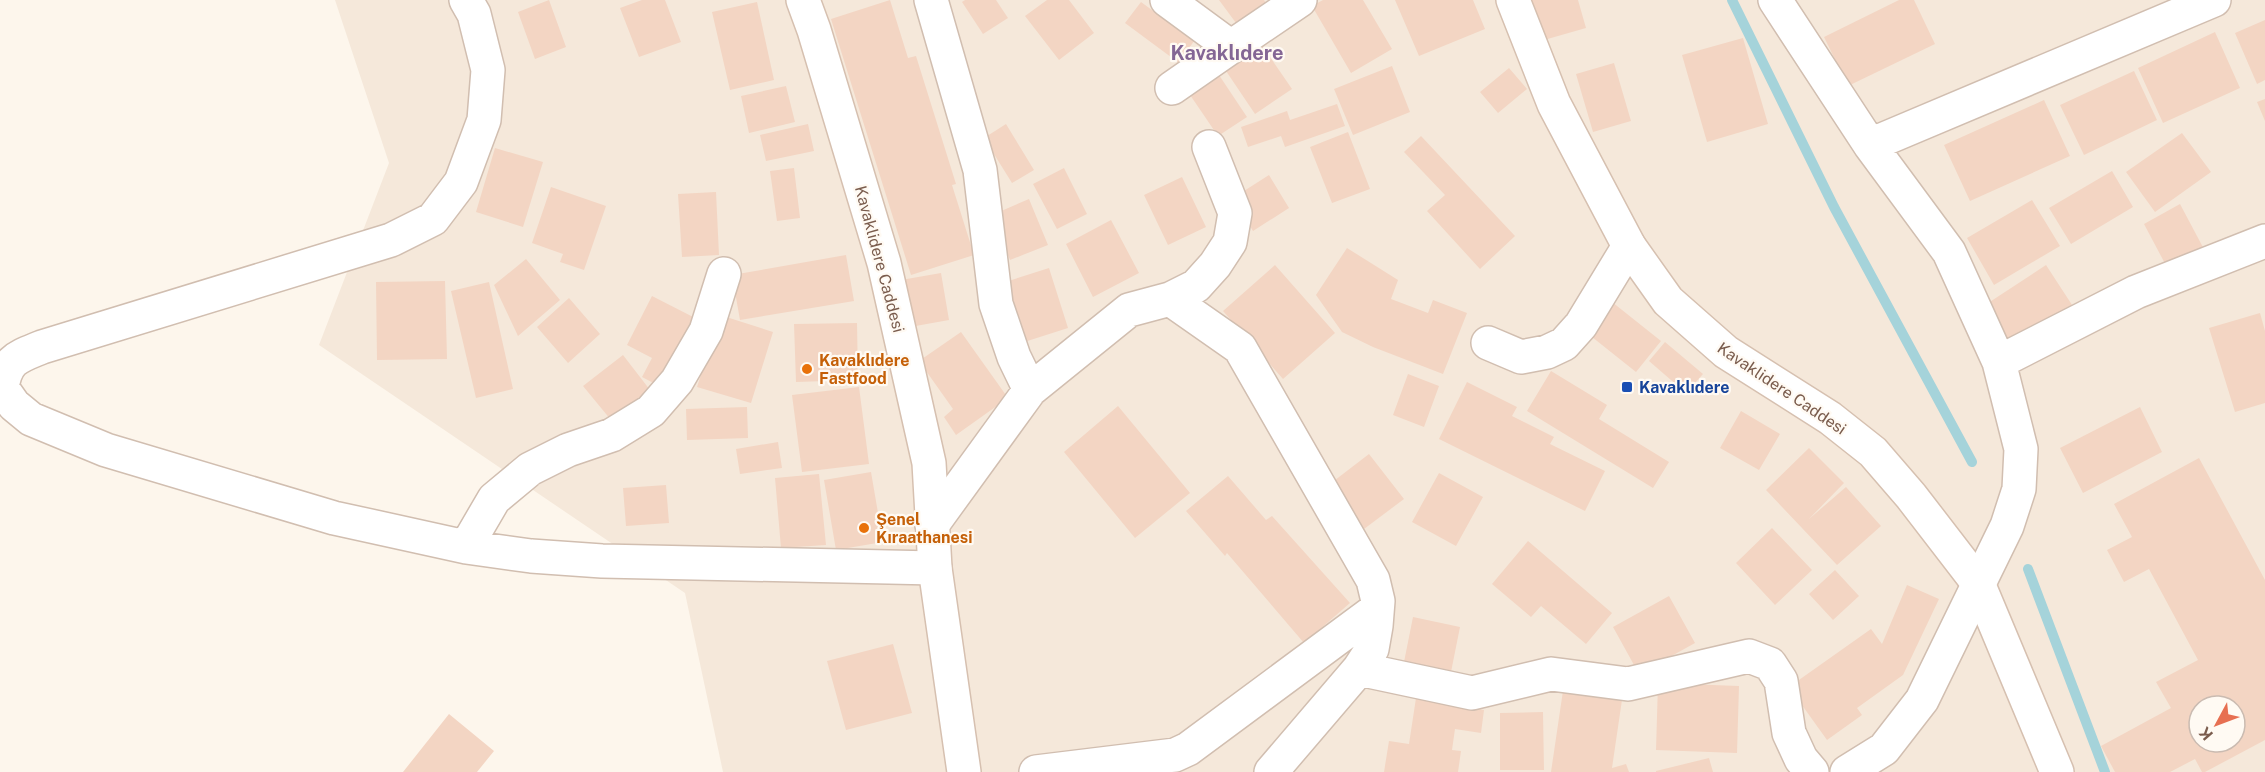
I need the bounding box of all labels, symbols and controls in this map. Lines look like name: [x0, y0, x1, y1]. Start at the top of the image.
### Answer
district label: Kavaklıdere: [1170, 41, 1284, 65]
street label: Kavaklidere Caddesi: [851, 184, 908, 335]
street label: Kavaklidere Caddesi: [1714, 338, 1850, 439]
place label: Kavaklıdere Fastfood: [819, 351, 910, 388]
marker: Kavaklıdere Fastfood: [800, 362, 814, 376]
place label: Kavaklıdere: [1639, 378, 1730, 397]
marker: Kavaklıdere: [1620, 380, 1634, 394]
place label: Şenel Kıraathanesi: [876, 510, 973, 547]
marker: Şenel Kıraathanesi: [857, 521, 871, 535]
north arrow: [2187, 694, 2247, 754]
text: K: [2195, 723, 2217, 744]

